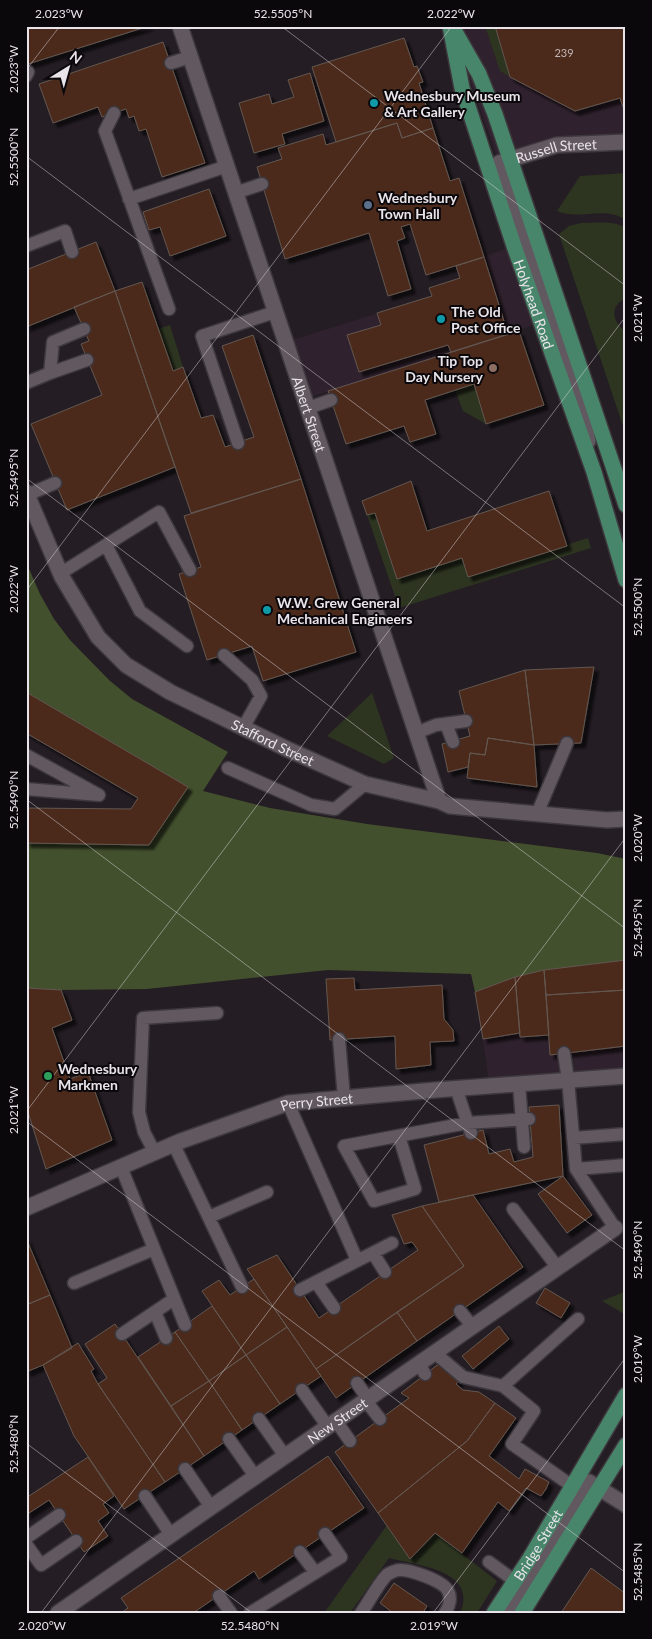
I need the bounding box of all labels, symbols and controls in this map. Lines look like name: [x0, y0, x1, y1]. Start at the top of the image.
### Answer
text: 2.023°W: [35, 6, 84, 21]
text: 52.5505°N: [254, 6, 312, 21]
text: 2.022°W: [427, 6, 476, 21]
north arrow: [42, 42, 92, 92]
text: 2.023°W: [6, 44, 21, 93]
house number: 239: [554, 46, 574, 59]
text: N: [67, 47, 86, 67]
place label: Wednesbury Museum & Art Gallery: [384, 87, 521, 120]
marker: Wednesbury Museum & Art Gallery: [368, 97, 380, 109]
text: 52.5500°N: [6, 128, 21, 186]
street label: Russell Street: [513, 135, 597, 166]
place label: Wednesbury Town Hall: [378, 189, 458, 222]
marker: Wednesbury Town Hall: [362, 199, 374, 211]
street label: Holyhead Road: [511, 257, 558, 351]
text: 2.021°W: [630, 293, 645, 342]
place label: The Old Post Office: [451, 303, 521, 336]
marker: The Old Post Office: [435, 313, 447, 325]
place label: Tip Top Day Nursery: [405, 352, 484, 385]
marker: Tip Top Day Nursery: [487, 362, 499, 374]
street label: Albert Street: [289, 374, 330, 454]
text: 52.5495°N: [6, 449, 21, 507]
text: 2.022°W: [6, 564, 21, 613]
text: 52.5500°N: [630, 578, 645, 636]
place label: W.W. Grew General Mechanical Engineers: [277, 594, 412, 627]
marker: W.W. Grew General Mechanical Engineers: [261, 604, 273, 616]
street label: Stafford Street: [229, 715, 317, 769]
text: 52.5490°N: [6, 771, 21, 829]
text: 2.020°W: [630, 813, 645, 862]
text: 52.5495°N: [630, 899, 645, 957]
place label: Wednesbury Markmen: [58, 1060, 138, 1093]
marker: Wednesbury Markmen: [42, 1070, 54, 1082]
text: 2.021°W: [6, 1085, 21, 1134]
street label: Perry Street: [278, 1089, 354, 1114]
text: 52.5490°N: [630, 1221, 645, 1279]
text: 2.019°W: [630, 1334, 645, 1383]
street label: New Street: [304, 1394, 370, 1447]
text: 52.5480°N: [6, 1415, 21, 1473]
street label: Bridge Street: [509, 1506, 565, 1583]
text: 52.5485°N: [630, 1543, 645, 1601]
text: 2.020°W: [18, 1618, 67, 1633]
text: 52.5480°N: [221, 1618, 279, 1633]
text: 2.019°W: [410, 1618, 459, 1633]

